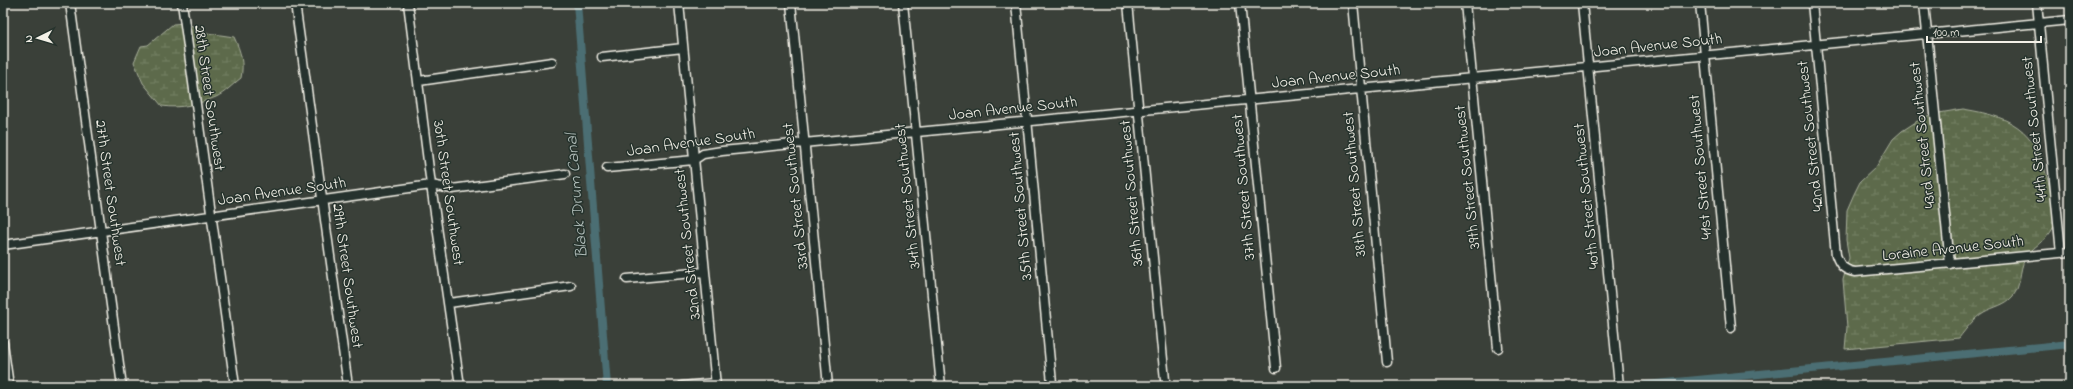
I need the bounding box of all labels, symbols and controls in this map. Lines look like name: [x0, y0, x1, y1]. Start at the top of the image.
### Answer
north arrow: [18, 18, 58, 58]
scale bar: [1927, 18, 2041, 44]
street label: 28th Street Southwest: [187, 23, 231, 173]
text: 100 m: [1933, 24, 1960, 42]
street label: Joan Avenue South: [1593, 27, 1723, 65]
text: N: [21, 34, 37, 43]
street label: 44th Street Southwest: [2015, 54, 2055, 203]
street label: Joan Avenue South: [1271, 58, 1401, 96]
street label: 42nd Street Southwest: [1791, 59, 1831, 213]
street label: 43rd Street Southwest: [1903, 60, 1943, 210]
street label: Joan Avenue South: [948, 90, 1078, 128]
street label: 41st Street Southwest: [1683, 93, 1719, 240]
street label: 39th Street Southwest: [1448, 103, 1487, 250]
street label: 38th Street Southwest: [1337, 110, 1373, 258]
street label: 37th Street Southwest: [1226, 112, 1262, 261]
street label: 27th Street Southwest: [88, 118, 132, 268]
street label: 36th Street Southwest: [1114, 118, 1150, 267]
street label: 30th Street Southwest: [426, 119, 470, 268]
street label: 33rd Street Southwest: [776, 121, 816, 271]
street label: 34th Street Southwest: [888, 121, 928, 270]
street label: 40th Street Southwest: [1567, 121, 1607, 270]
street label: Joan Avenue South: [625, 122, 757, 164]
water label: Black Drum Canal: [559, 130, 595, 260]
street label: 35th Street Southwest: [1003, 130, 1039, 281]
street label: 32nd Street Southwest: [668, 167, 708, 321]
street label: Joan Avenue South: [216, 171, 348, 213]
street label: 29th Street Southwest: [325, 202, 369, 351]
street label: Loraine Avenue South: [1881, 230, 2025, 268]

